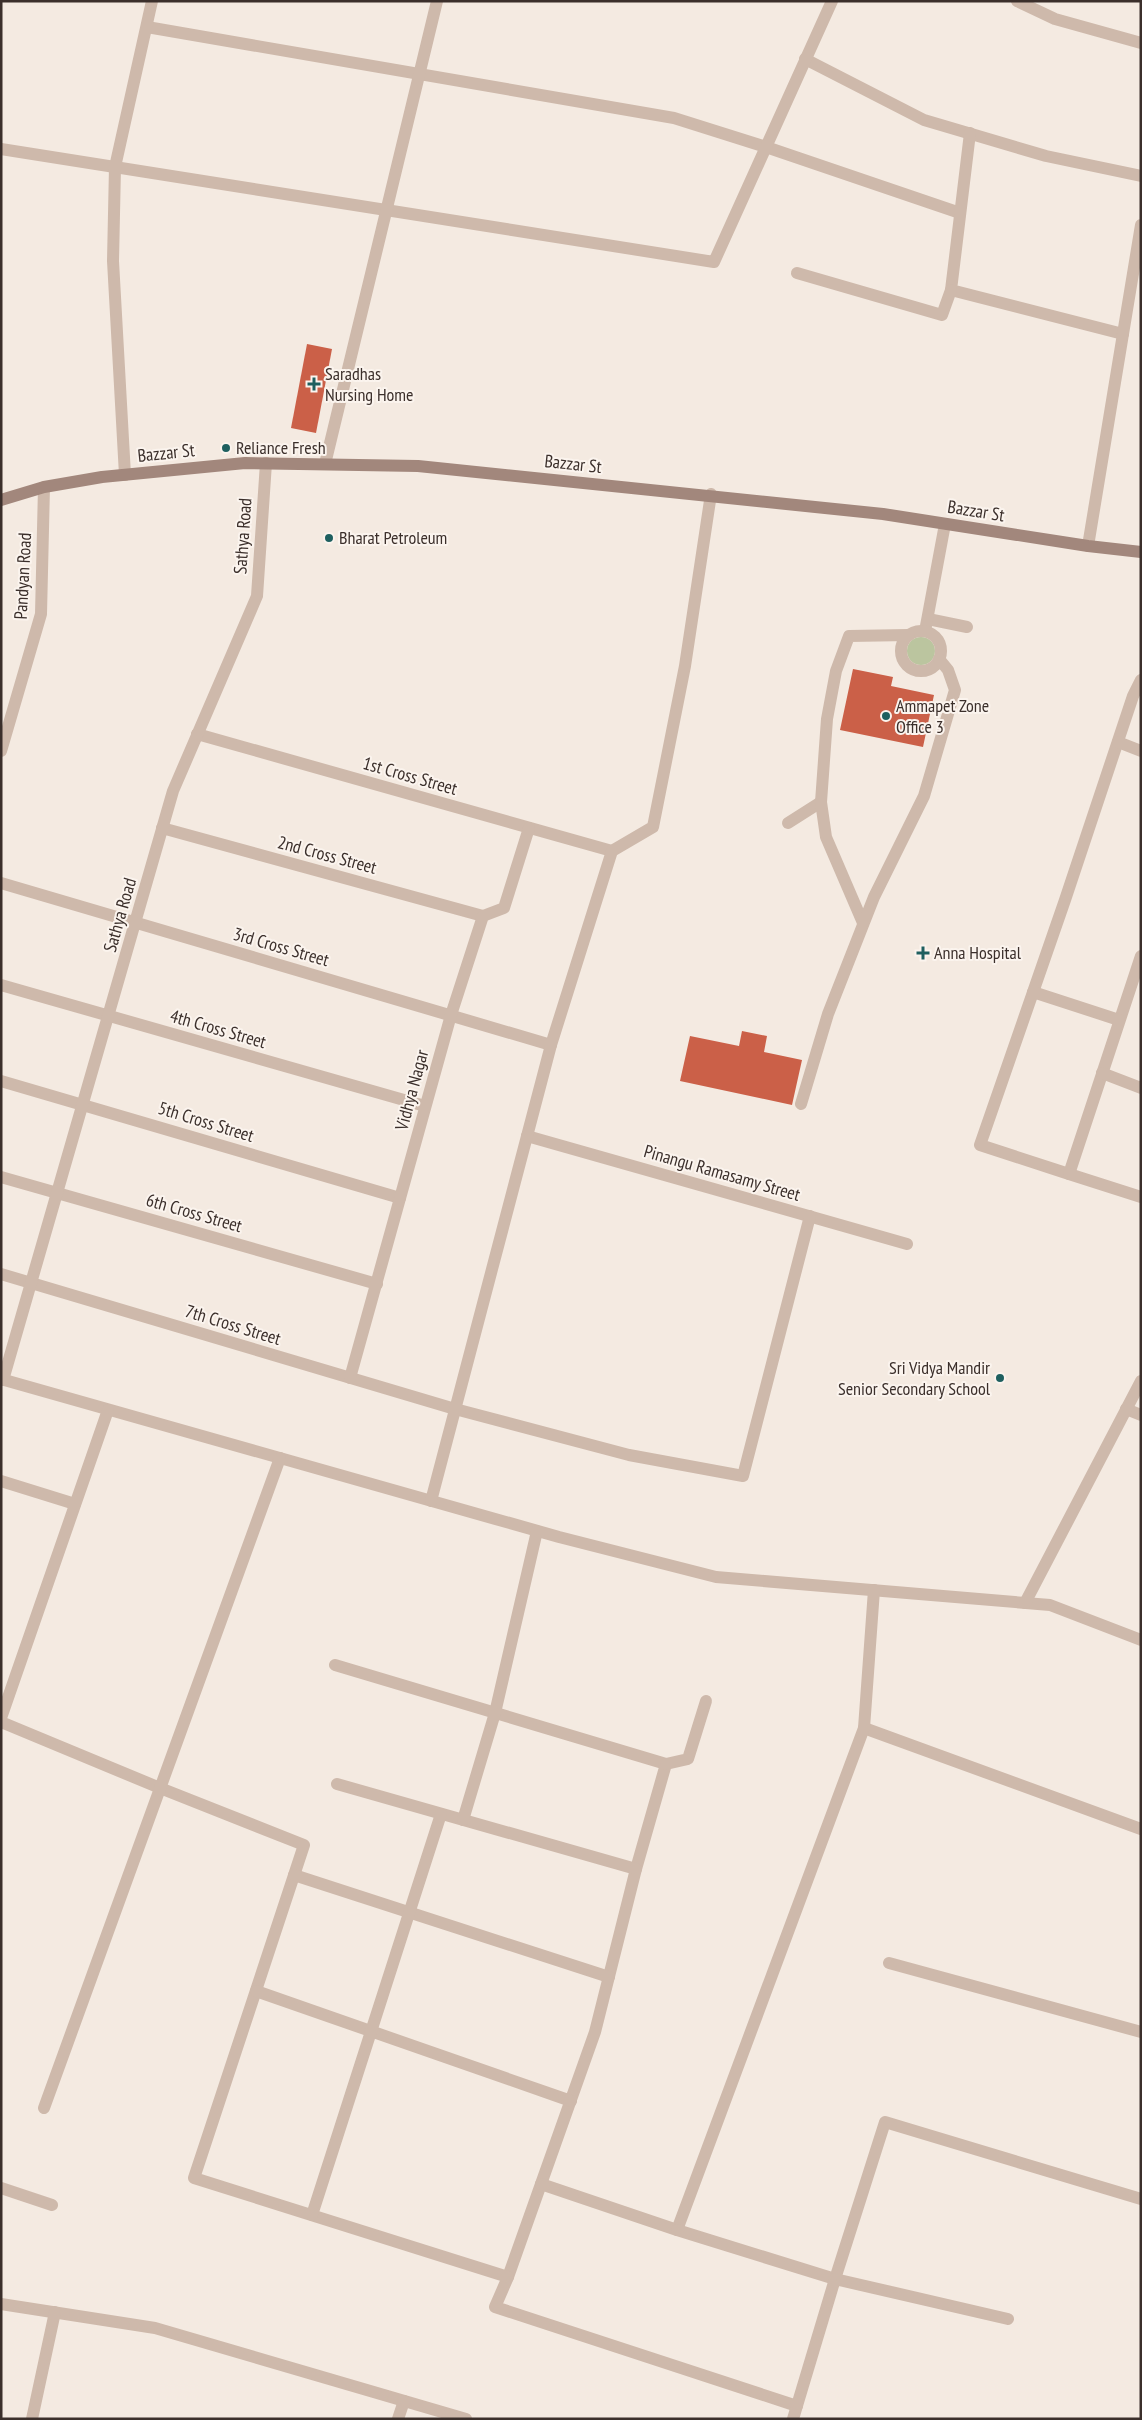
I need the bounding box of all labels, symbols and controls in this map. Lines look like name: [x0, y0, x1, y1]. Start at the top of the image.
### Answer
place label: Saradhas Nursing Home: [325, 362, 414, 406]
marker: Saradhas Nursing Home: [307, 377, 321, 391]
place label: Reliance Fresh: [236, 436, 326, 459]
street label: Bazzar St: [136, 438, 196, 467]
marker: Reliance Fresh: [220, 442, 232, 454]
street label: Bazzar St: [543, 449, 603, 478]
street label: Bazzar St: [946, 495, 1006, 526]
street label: Sathya Road: [228, 497, 257, 575]
place label: Bharat Petroleum: [339, 526, 447, 549]
street label: Pandyan Road: [9, 532, 36, 620]
marker: Bharat Petroleum: [323, 532, 335, 544]
place label: Ammapet Zone Office 3: [896, 694, 989, 738]
marker: Ammapet Zone Office 3: [880, 710, 892, 722]
street label: 1st Cross Street: [360, 751, 460, 800]
street label: 2nd Cross Street: [275, 830, 379, 879]
street label: Sathya Road: [98, 875, 141, 955]
street label: 3rd Cross Street: [231, 922, 332, 971]
place label: Anna Hospital: [934, 941, 1022, 964]
marker: Anna Hospital: [916, 946, 930, 960]
street label: 4th Cross Street: [168, 1004, 269, 1053]
street label: Vidhya Nagar: [389, 1047, 433, 1134]
street label: 5th Cross Street: [156, 1096, 257, 1147]
street label: Pinangu Ramasamy Street: [641, 1139, 803, 1206]
street label: 6th Cross Street: [144, 1188, 245, 1237]
street label: 7th Cross Street: [183, 1299, 284, 1350]
place label: Sri Vidya Mandir Senior Secondary School: [838, 1356, 991, 1400]
marker: Sri Vidya Mandir Senior Secondary School: [994, 1372, 1006, 1384]

